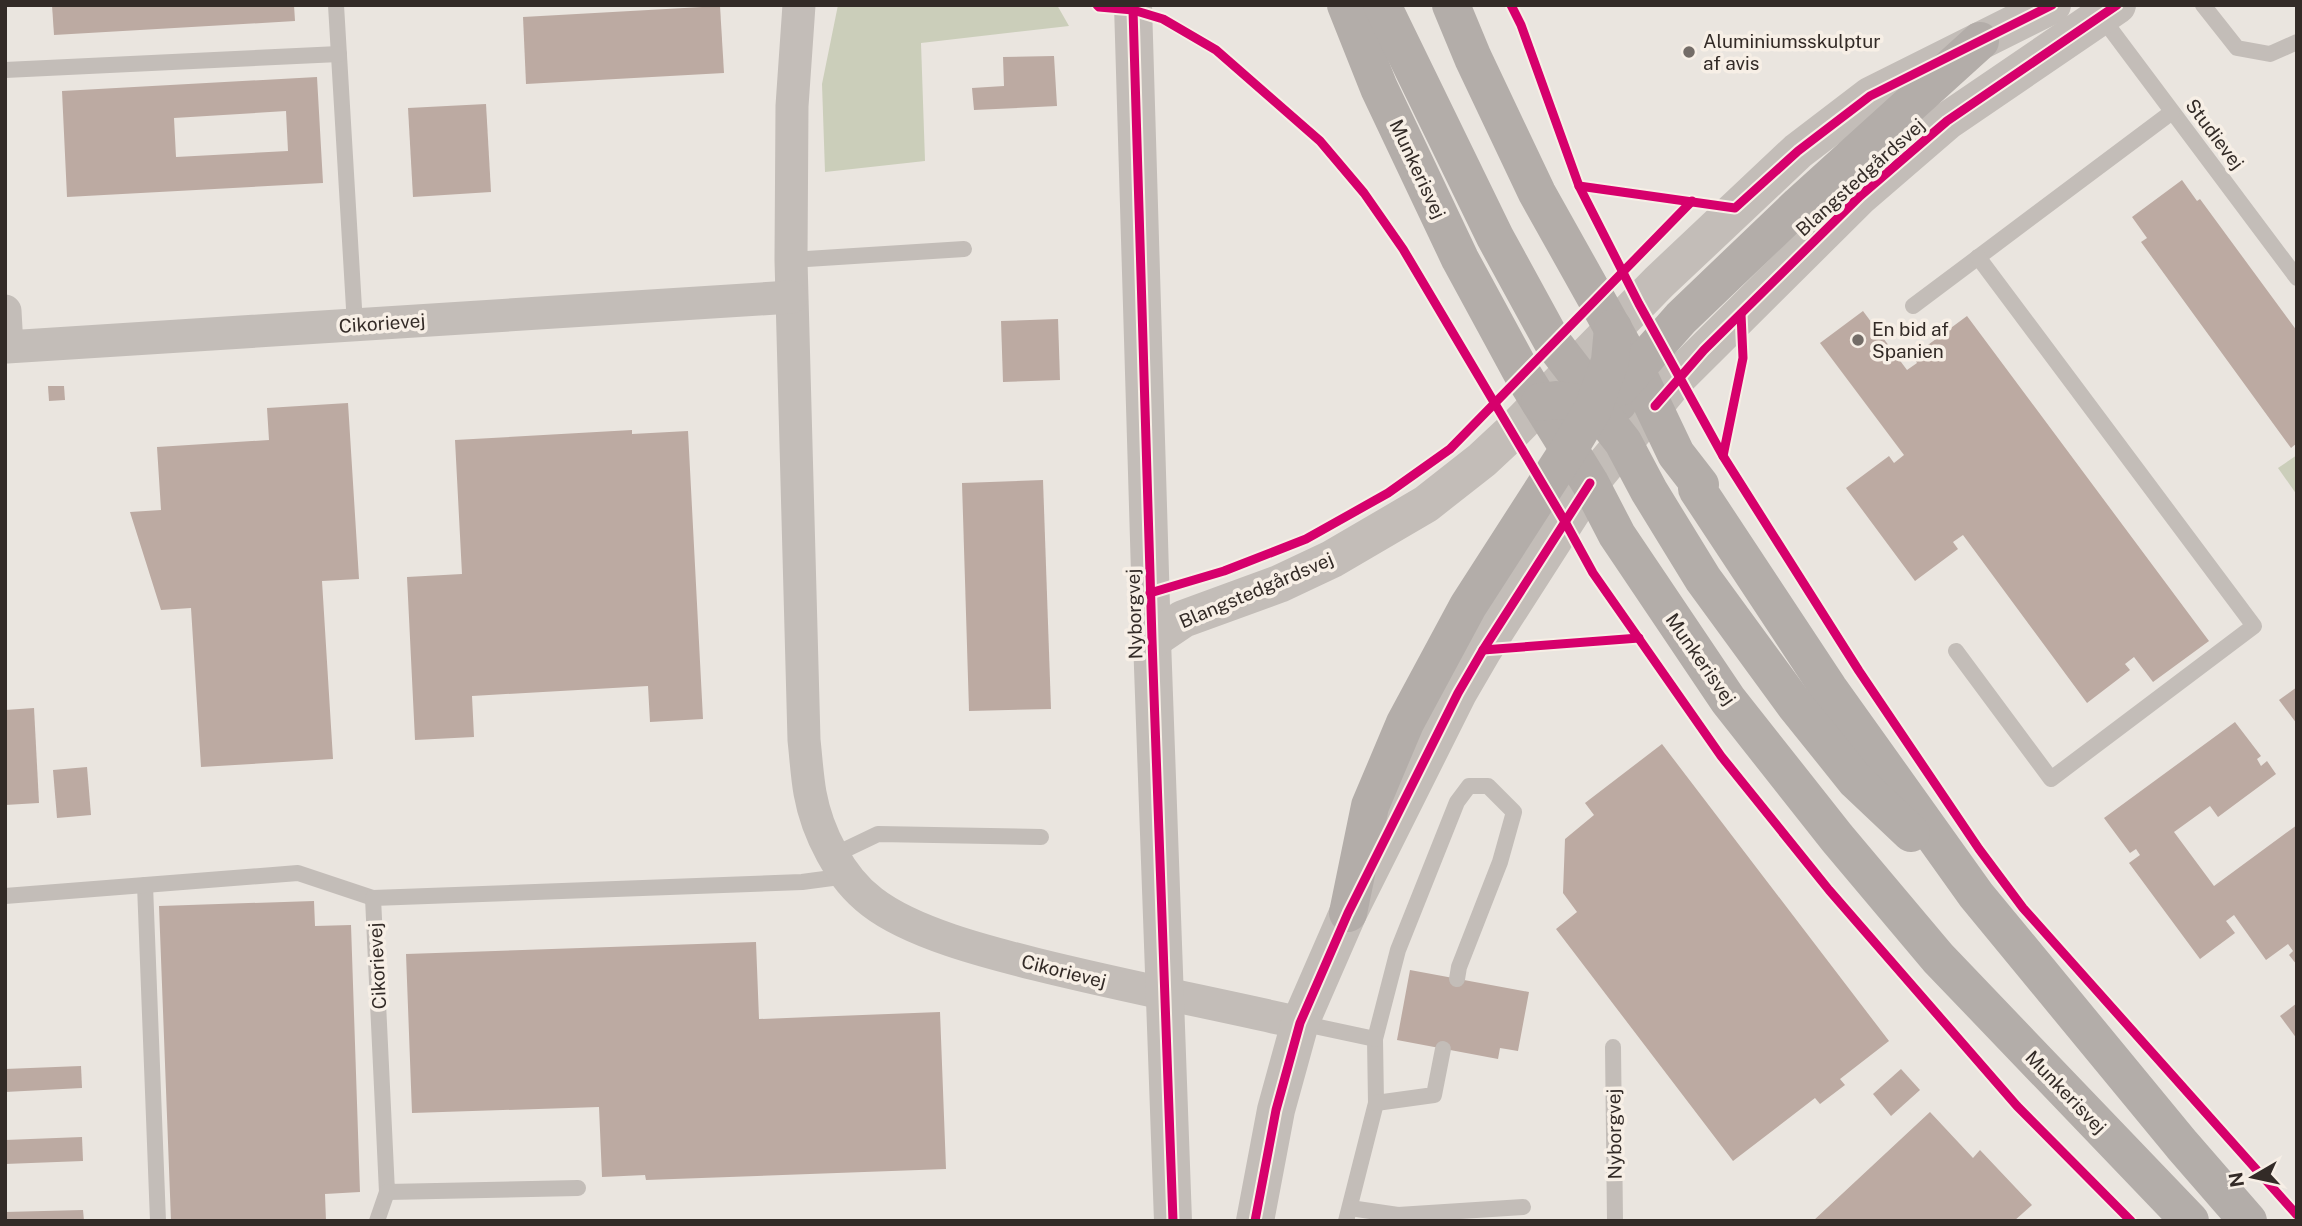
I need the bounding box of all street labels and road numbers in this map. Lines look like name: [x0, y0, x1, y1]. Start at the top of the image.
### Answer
street label: Studievej: [2181, 94, 2249, 174]
street label: Blangstedgårdsvej: [1791, 114, 1929, 240]
street label: Munkerisvej: [1385, 116, 1451, 222]
street label: Cikorievej: [338, 309, 426, 337]
street label: Blangstedgårdsvej: [1176, 548, 1336, 632]
street label: Nyborgvej: [1121, 568, 1147, 660]
street label: Munkerisvej: [1661, 609, 1741, 709]
street label: Cikorievej: [364, 922, 390, 1010]
street label: Cikorievej: [1019, 950, 1109, 992]
street label: Munkerisvej: [2021, 1046, 2111, 1138]
street label: Nyborgvej: [1602, 1088, 1626, 1180]

